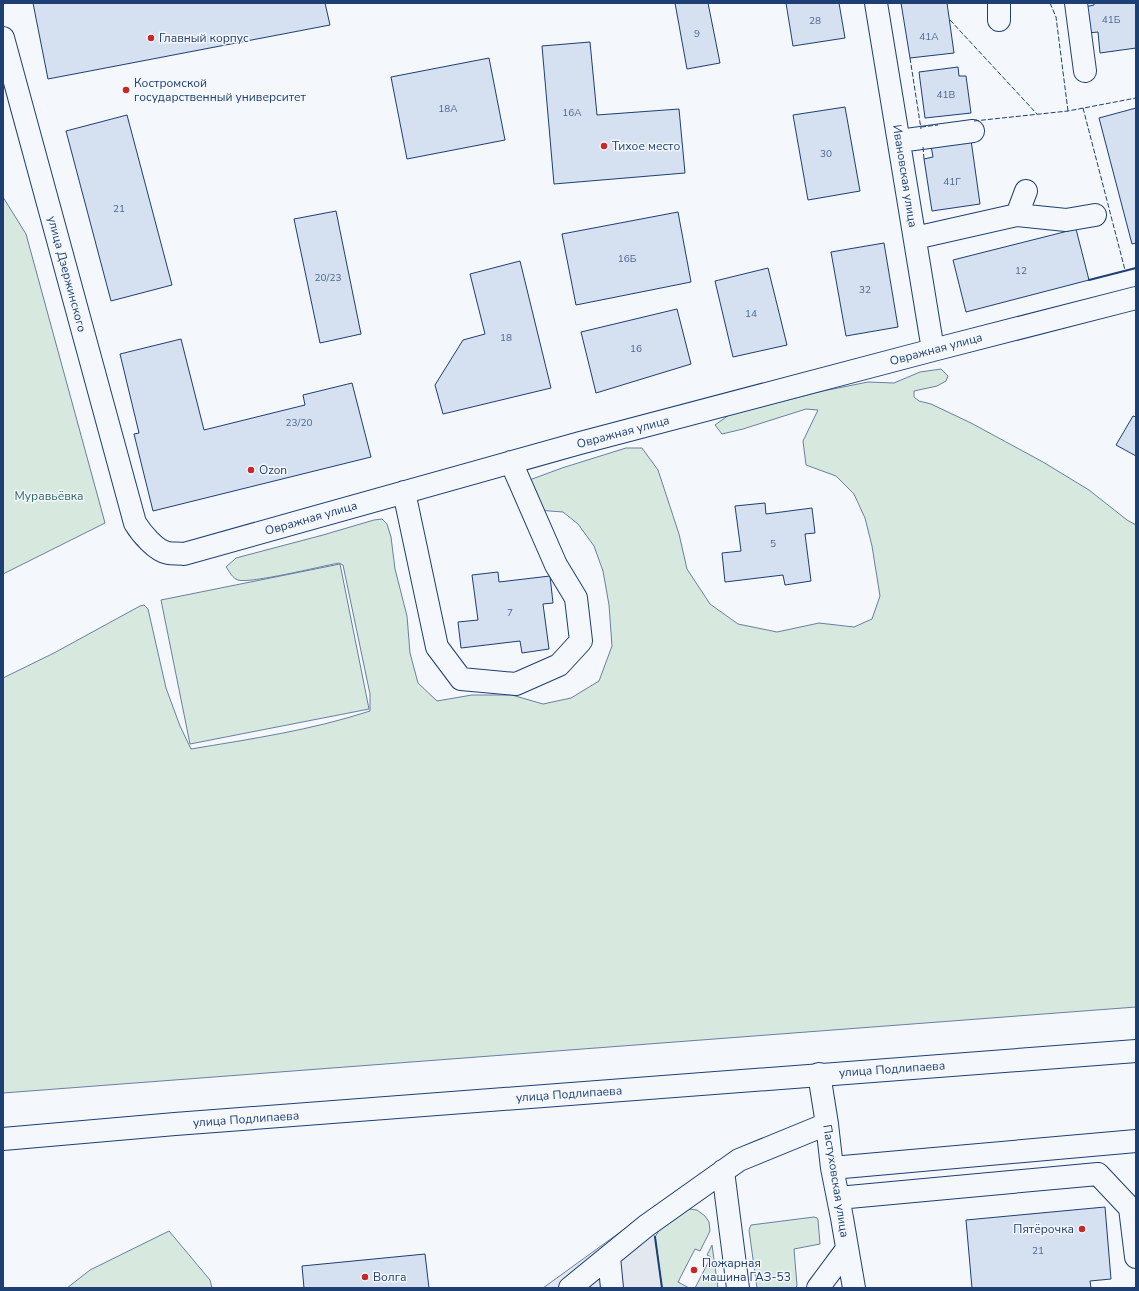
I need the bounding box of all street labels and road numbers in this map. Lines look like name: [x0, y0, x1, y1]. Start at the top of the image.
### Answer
street label: Ивановская улица: [889, 123, 921, 229]
street label: улица Дзержинского: [44, 214, 90, 334]
street label: Овражная улица: [888, 329, 984, 369]
street label: Овражная улица: [575, 412, 671, 452]
street label: Овражная улица: [263, 497, 359, 539]
street label: улица Подлипаева: [838, 1057, 946, 1081]
street label: улица Подлипаева: [515, 1082, 623, 1106]
street label: улица Подлипаева: [192, 1107, 300, 1131]
street label: Пастуховская улица: [819, 1123, 853, 1239]

